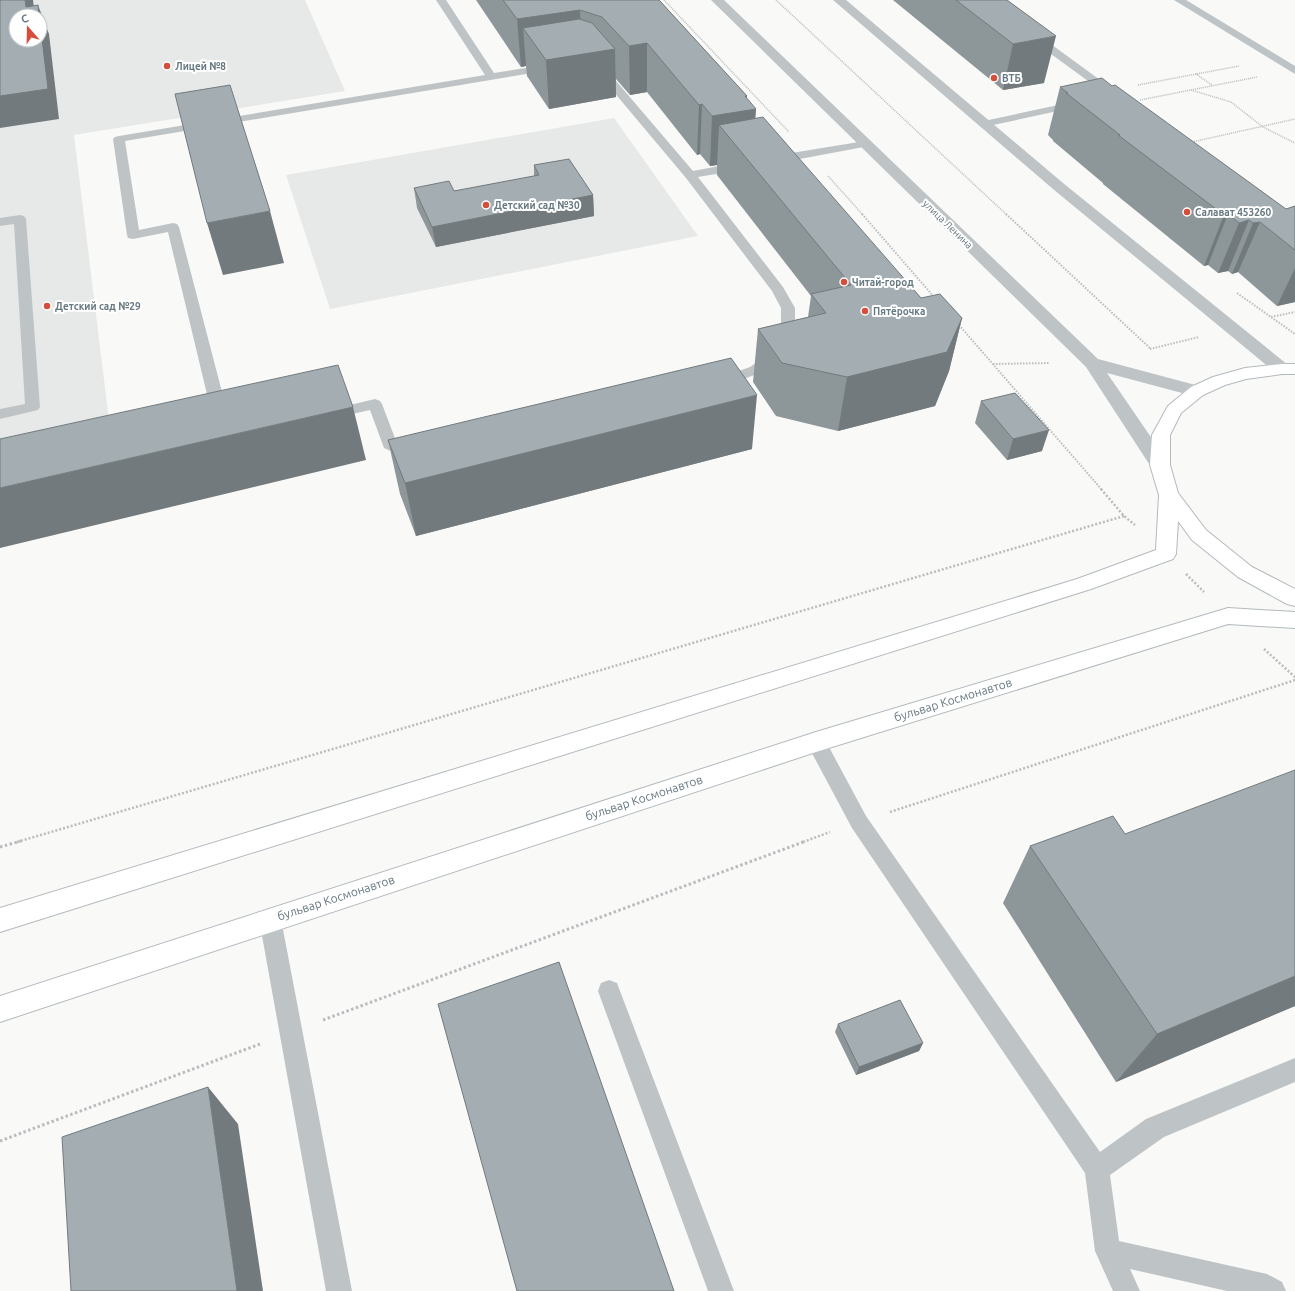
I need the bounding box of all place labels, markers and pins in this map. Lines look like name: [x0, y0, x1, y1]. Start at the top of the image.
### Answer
marker: Лицей №8: [162, 61, 172, 71]
place label: Лицей №8: [175, 61, 226, 72]
marker: ВТБ: [989, 73, 999, 83]
place label: ВТБ: [1002, 73, 1021, 84]
marker: Детский сад №30: [481, 200, 491, 210]
place label: Детский сад №30: [494, 200, 580, 211]
marker: Салават 453260: [1182, 207, 1192, 217]
place label: Салават 453260: [1195, 207, 1271, 218]
marker: Читай-город: [839, 277, 849, 287]
place label: Читай-город: [852, 277, 914, 288]
marker: Детский сад №29: [42, 301, 52, 311]
place label: Детский сад №29: [55, 301, 141, 312]
marker: Пятёрочка: [860, 306, 870, 316]
place label: Пятёрочка: [873, 306, 925, 317]

